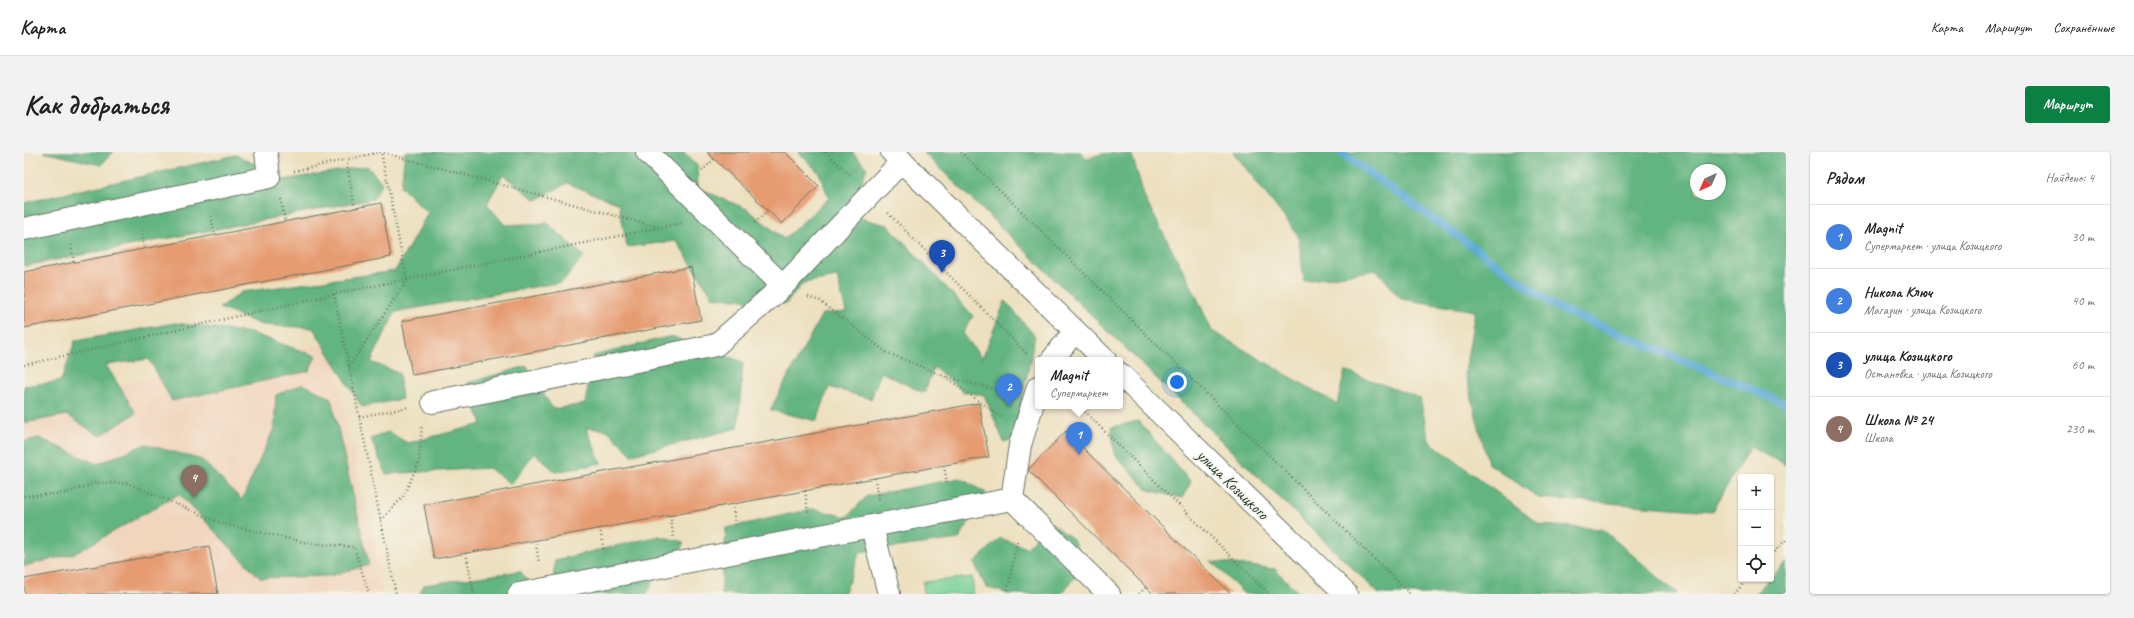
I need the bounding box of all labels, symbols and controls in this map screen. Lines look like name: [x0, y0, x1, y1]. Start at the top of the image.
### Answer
text: Карта: [20, 16, 65, 40]
text: Карта: [1931, 19, 1963, 36]
text: Маршрут: [1985, 19, 2031, 36]
text: Сохранённые: [2053, 19, 2114, 36]
button: Маршрут: [2025, 86, 2110, 123]
text: Как добраться: [24, 87, 169, 122]
north arrow: [1690, 164, 1726, 200]
text: Рядом: [1826, 168, 1864, 189]
text: Найдено: 4: [2046, 170, 2094, 186]
text: Magnit: [1864, 219, 1902, 238]
text: 1: [1836, 229, 1842, 245]
text: 30 m: [2072, 229, 2094, 245]
text: Супермаркет · улица Козицкого: [1864, 238, 2001, 254]
pin: 3: [929, 240, 955, 273]
text: Никола Ключ: [1864, 283, 1932, 302]
text: 2: [1836, 293, 1842, 309]
text: 40 m: [2072, 293, 2094, 309]
text: Магазин · улица Козицкого: [1864, 302, 1981, 318]
text: улица Козицкого: [1864, 347, 1952, 366]
popup: [1035, 357, 1123, 409]
text: 3: [1836, 357, 1842, 373]
text: 60 m: [2072, 357, 2094, 373]
text: Magnit: [1050, 366, 1088, 385]
text: Остановка · улица Козицкого: [1864, 366, 1992, 382]
your location: [1167, 372, 1187, 392]
pin: 2: [996, 374, 1022, 407]
text: Супермаркет: [1050, 385, 1108, 401]
text: Школа № 24: [1864, 411, 1933, 430]
text: 4: [1836, 421, 1842, 437]
text: 230 m: [2066, 421, 2094, 437]
pin: 1: [1066, 422, 1092, 455]
text: Школа: [1864, 430, 1893, 446]
street label: улица Козицкого: [1191, 444, 1274, 525]
pin: 4: [181, 465, 207, 498]
map controls: [1738, 474, 1774, 582]
button: +: [1738, 474, 1774, 510]
button: −: [1738, 510, 1774, 546]
button: locate: [1738, 546, 1774, 582]

